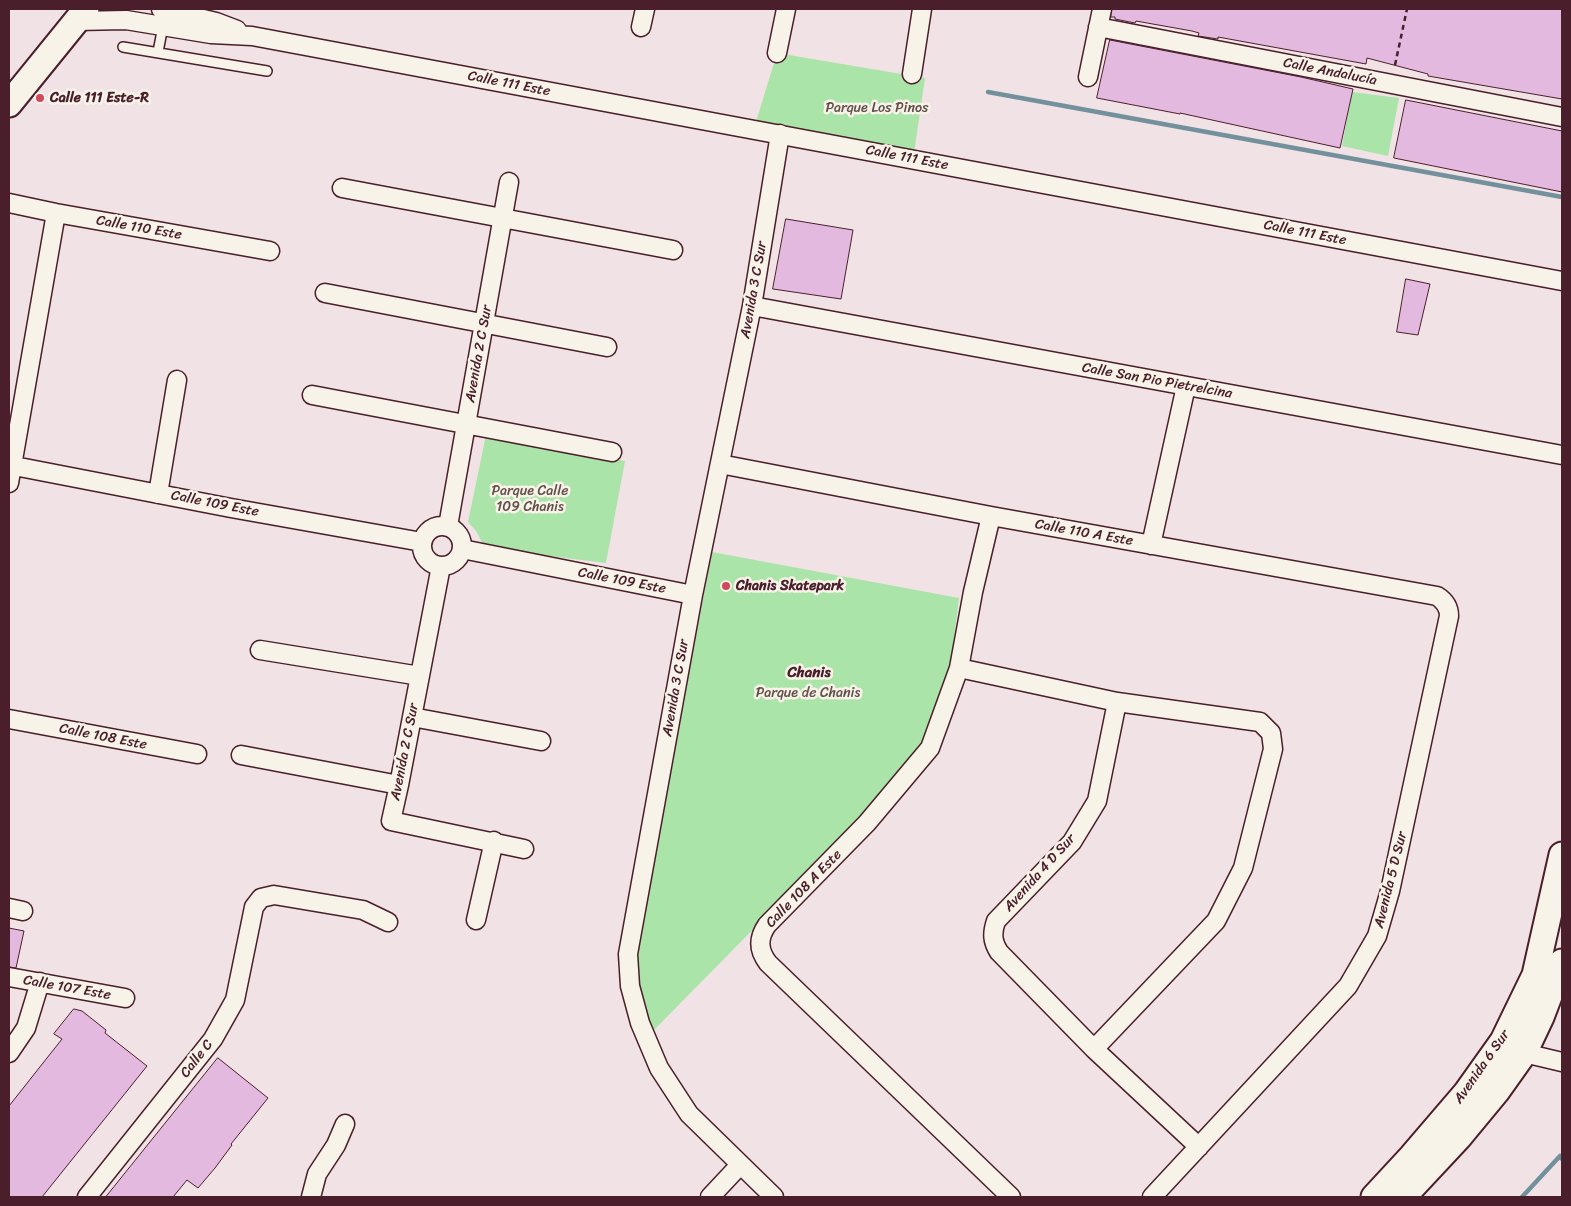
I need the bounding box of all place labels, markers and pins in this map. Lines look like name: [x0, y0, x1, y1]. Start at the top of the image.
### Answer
place label: Calle 111 Este-R: [50, 90, 149, 106]
marker: Calle 111 Este-R: [34, 92, 46, 104]
place label: Chanis Skatepark: [736, 578, 844, 594]
marker: Chanis Skatepark: [720, 580, 732, 592]

